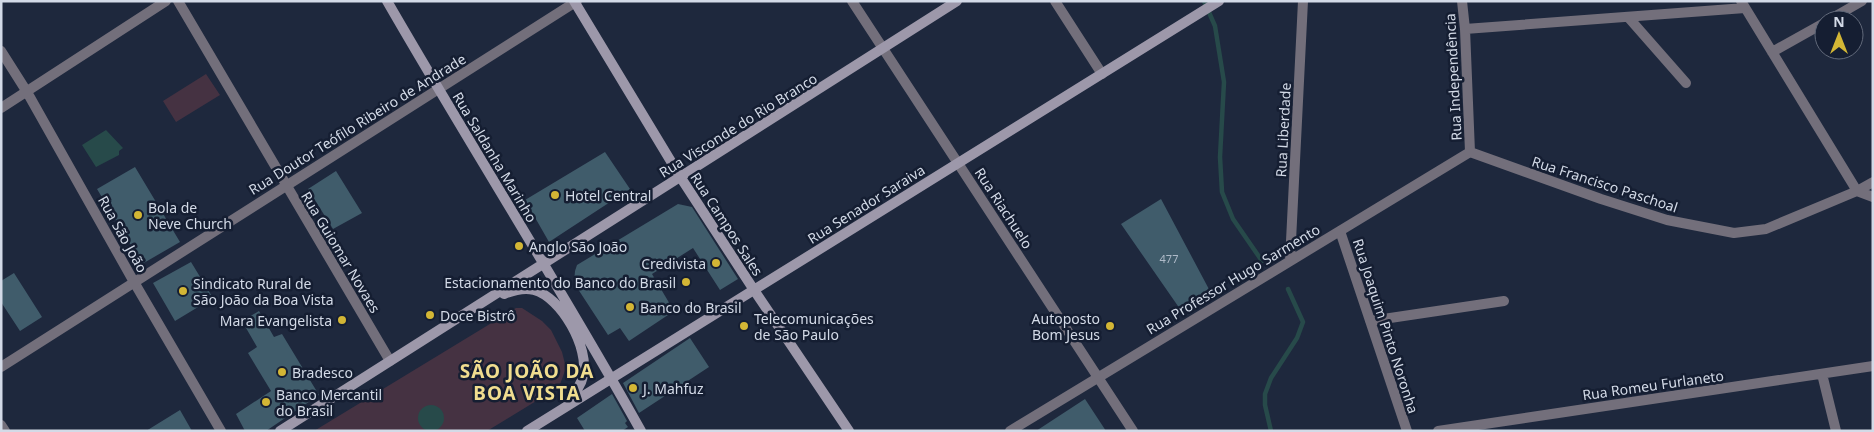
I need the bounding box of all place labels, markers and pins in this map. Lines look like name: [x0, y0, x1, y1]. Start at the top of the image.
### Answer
place label: Hotel Central: [565, 186, 651, 205]
marker: Hotel Central: [549, 189, 561, 201]
place label: Bola de Neve Church: [148, 198, 232, 233]
marker: Bola de Neve Church: [132, 209, 144, 221]
place label: Anglo São João: [529, 237, 627, 256]
marker: Anglo São João: [513, 240, 525, 252]
place label: Credivista: [641, 254, 706, 273]
marker: Credivista: [710, 257, 722, 269]
place label: Estacionamento do Banco do Brasil: [444, 273, 676, 292]
place label: Sindicato Rural de São João da Boa Vista: [193, 274, 334, 309]
marker: Estacionamento do Banco do Brasil: [680, 276, 692, 288]
marker: Sindicato Rural de São João da Boa Vista: [177, 285, 189, 297]
place label: Banco do Brasil: [640, 298, 742, 317]
marker: Banco do Brasil: [624, 301, 636, 313]
place label: Doce Bistrô: [440, 306, 515, 325]
marker: Doce Bistrô: [424, 309, 436, 321]
place label: Telecomunicações de São Paulo: [754, 309, 874, 344]
place label: Autoposto Bom Jesus: [1032, 309, 1100, 344]
place label: Mara Evangelista: [220, 311, 332, 330]
marker: Mara Evangelista: [336, 314, 348, 326]
marker: Telecomunicações de São Paulo: [738, 320, 750, 332]
marker: Autoposto Bom Jesus: [1104, 320, 1116, 332]
place label: Bradesco: [292, 363, 353, 382]
marker: Bradesco: [276, 366, 288, 378]
place label: J. Mahfuz: [641, 379, 704, 398]
marker: J. Mahfuz: [627, 382, 639, 394]
place label: Banco Mercantil do Brasil: [276, 385, 382, 420]
marker: Banco Mercantil do Brasil: [260, 396, 272, 408]

